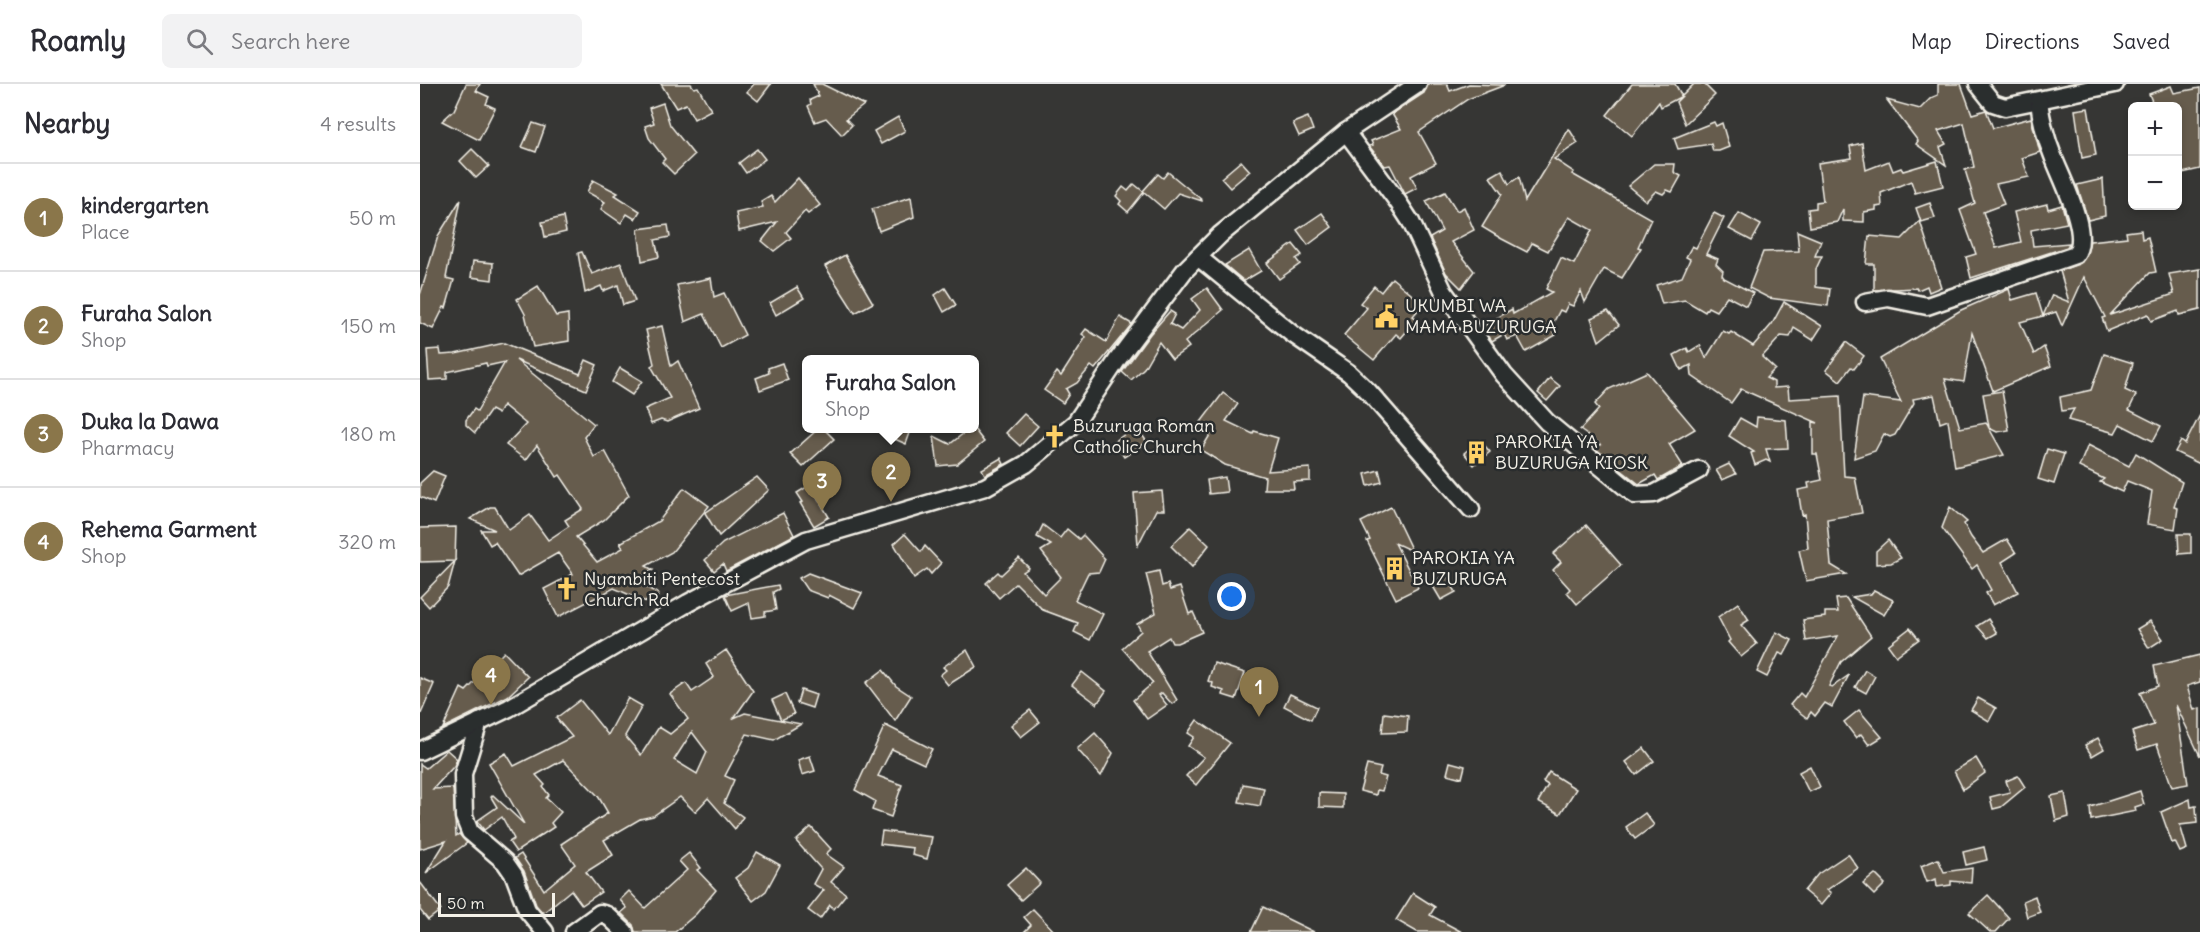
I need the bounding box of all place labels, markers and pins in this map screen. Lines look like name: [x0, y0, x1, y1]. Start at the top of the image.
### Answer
place label: UKUMBI WA MAMA BUZURUGA: [1405, 294, 1557, 338]
public building icon: UKUMBI WA MAMA BUZURUGA: [1374, 303, 1400, 329]
place label: Buzuruga Roman Catholic Church: [1073, 414, 1215, 458]
church icon: Buzuruga Roman Catholic Church: [1042, 423, 1068, 449]
place label: PAROKIA YA BUZURUGA KIOSK: [1495, 430, 1648, 474]
building icon: PAROKIA YA BUZURUGA KIOSK: [1464, 439, 1490, 465]
pin: 2: [872, 452, 910, 502]
pin: 3: [802, 462, 842, 511]
place label: PAROKIA YA BUZURUGA: [1412, 546, 1515, 590]
building icon: PAROKIA YA BUZURUGA: [1381, 555, 1407, 581]
place label: Nyambiti Pentecost Church Rd: [584, 567, 740, 611]
church icon: Nyambiti Pentecost Church Rd: [553, 576, 579, 602]
pin: 4: [472, 656, 510, 705]
pin: 1: [1240, 668, 1278, 717]

